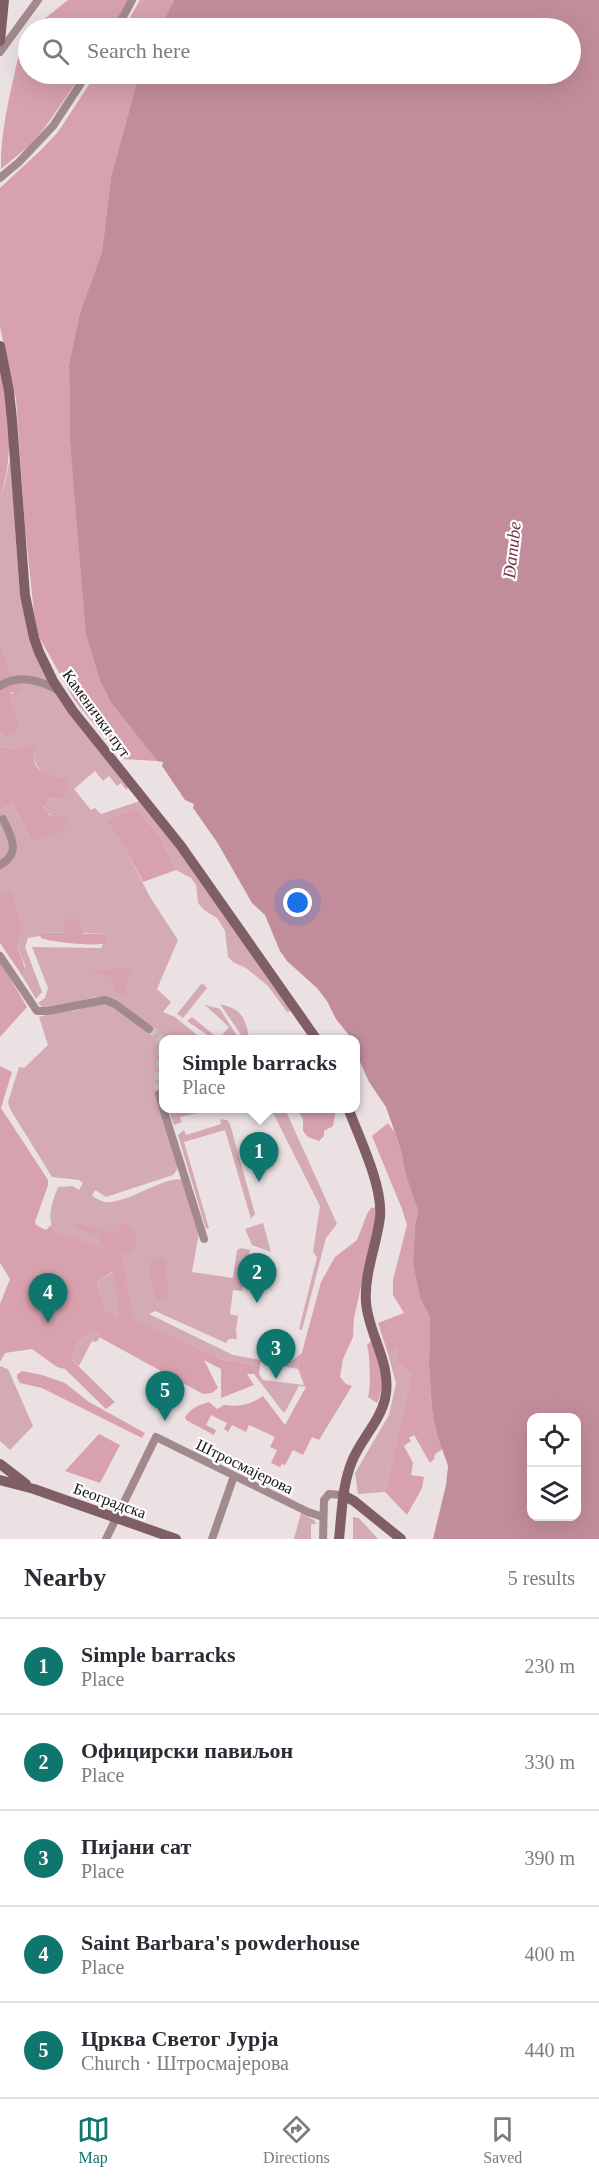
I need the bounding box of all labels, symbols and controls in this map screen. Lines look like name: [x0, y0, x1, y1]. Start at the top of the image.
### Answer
search box: [18, 18, 581, 84]
icon: search: [39, 35, 72, 68]
text: Search here: [87, 38, 190, 63]
water label: Danube: [499, 521, 525, 580]
street label: Каменички пут: [58, 666, 134, 761]
your location: [283, 888, 312, 917]
popup: [159, 1035, 360, 1113]
text: Simple barracks: [182, 1050, 337, 1075]
text: Place: [182, 1076, 226, 1098]
pin: 1: [240, 1132, 278, 1182]
pin: 2: [238, 1254, 276, 1303]
pin: 4: [28, 1274, 68, 1323]
pin: 3: [256, 1330, 296, 1379]
pin: 5: [146, 1372, 184, 1421]
map controls: [527, 1413, 581, 1521]
button: locate: [527, 1413, 581, 1467]
street label: Штросмајерова: [193, 1436, 296, 1498]
button: layers: [527, 1467, 581, 1521]
street label: Београдска: [71, 1480, 148, 1522]
text: Nearby: [24, 1563, 106, 1592]
text: 5 results: [508, 1567, 575, 1589]
text: Simple barracks: [81, 1642, 236, 1667]
text: 1: [39, 1655, 49, 1677]
text: 230 m: [524, 1655, 575, 1677]
text: Place: [81, 1668, 124, 1690]
text: Официрски павиљон: [81, 1738, 293, 1763]
text: 2: [39, 1751, 49, 1773]
text: 330 m: [524, 1751, 575, 1773]
text: Place: [81, 1764, 124, 1786]
text: Пијани сат: [81, 1834, 191, 1859]
text: 3: [39, 1847, 49, 1869]
text: 390 m: [524, 1847, 575, 1869]
text: Place: [81, 1860, 124, 1882]
text: Saint Barbara's powderhouse: [81, 1930, 360, 1955]
text: 4: [39, 1943, 49, 1965]
text: 400 m: [524, 1943, 575, 1965]
text: Place: [81, 1956, 124, 1978]
text: Црква Светог Јурја: [81, 2026, 279, 2051]
text: 5: [39, 2039, 49, 2061]
text: 440 m: [524, 2039, 575, 2061]
text: Church · Штросмајерова: [81, 2052, 289, 2074]
tab: Map: [77, 2113, 110, 2167]
tab: Directions: [263, 2113, 330, 2167]
tab: Saved: [483, 2113, 522, 2167]

